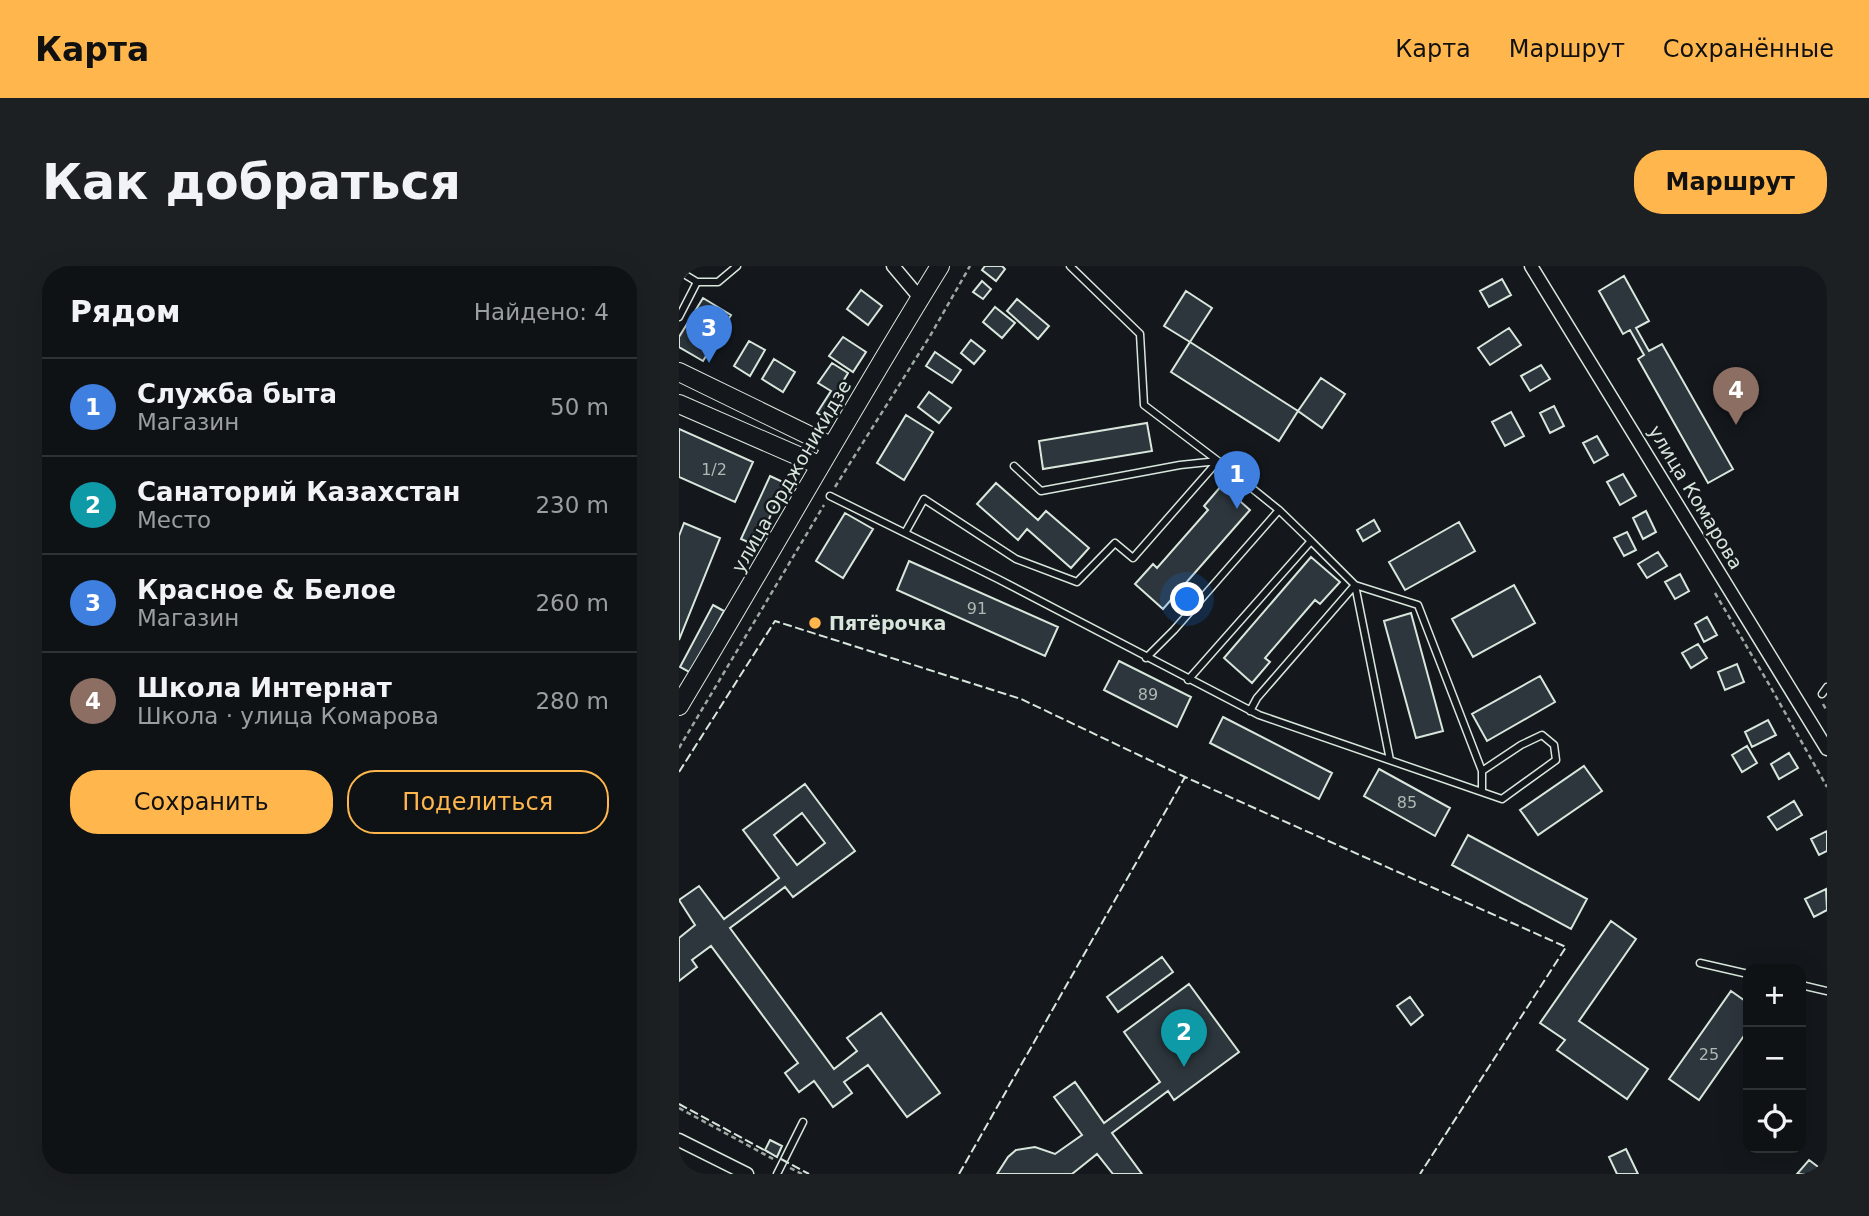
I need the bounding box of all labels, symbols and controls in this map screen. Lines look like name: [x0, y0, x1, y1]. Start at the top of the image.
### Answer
text: Карта: [35, 30, 149, 69]
text: Карта: [1395, 35, 1471, 63]
text: Маршрут: [1509, 35, 1625, 63]
text: Сохранённые: [1663, 35, 1834, 63]
button: Маршрут: [1634, 150, 1827, 214]
text: Как добраться: [42, 154, 461, 211]
text: Рядом: [70, 294, 181, 329]
text: Найдено: 4: [474, 299, 609, 325]
pin: 3: [686, 305, 732, 363]
pin: 4: [1713, 367, 1759, 425]
street label: улица Орджоникидзе: [727, 376, 855, 576]
text: Служба быта: [137, 379, 337, 409]
text: 1: [85, 394, 101, 420]
text: 50 m: [550, 394, 609, 420]
text: Магазин: [137, 409, 239, 435]
street label: улица Комарова: [1644, 421, 1748, 573]
pin: 1: [1214, 451, 1260, 509]
house number: 1/2: [701, 460, 727, 479]
text: Санаторий Казахстан: [137, 477, 460, 507]
text: 2: [85, 492, 101, 518]
text: 230 m: [535, 492, 609, 518]
text: Место: [137, 507, 211, 533]
text: Красное & Белое: [137, 575, 396, 605]
your location: [1170, 582, 1204, 616]
text: 3: [85, 590, 101, 616]
text: 260 m: [535, 590, 609, 616]
house number: 91: [967, 599, 987, 618]
text: Магазин: [137, 605, 239, 631]
place label: Пятёрочка: [829, 612, 946, 634]
marker: Пятёрочка: [807, 615, 823, 631]
text: Школа Интернат: [137, 673, 392, 703]
house number: 89: [1138, 685, 1158, 704]
text: 4: [85, 688, 101, 714]
text: 280 m: [535, 688, 609, 714]
text: Школа · улица Комарова: [137, 703, 439, 729]
button: Сохранить: [70, 770, 333, 834]
button: Поделиться: [347, 770, 609, 834]
house number: 85: [1397, 793, 1417, 812]
map controls: [1743, 964, 1806, 1153]
button: +: [1743, 964, 1806, 1027]
pin: 2: [1161, 1009, 1207, 1067]
button: −: [1743, 1027, 1806, 1090]
house number: 25: [1699, 1045, 1719, 1064]
button: locate: [1743, 1090, 1806, 1153]

